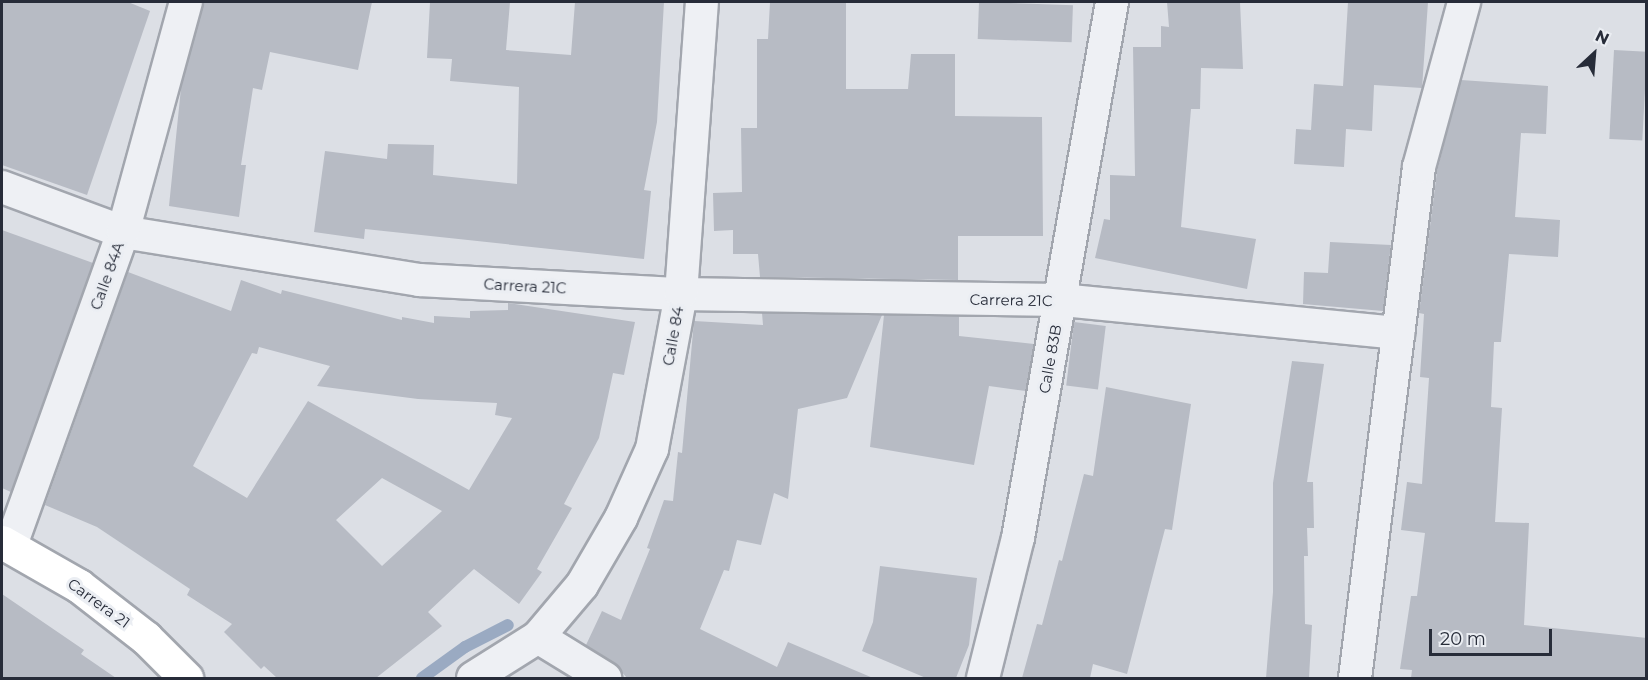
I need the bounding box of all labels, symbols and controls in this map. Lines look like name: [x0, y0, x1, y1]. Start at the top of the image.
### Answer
north arrow: [1564, 24, 1624, 84]
text: N: [1592, 26, 1612, 49]
street label: Calle 84A: [86, 240, 128, 312]
street label: Carrera 21C: [483, 275, 567, 297]
street label: Carrera 21C: [969, 290, 1053, 310]
street label: Calle 84: [659, 305, 687, 367]
street label: Calle 83B: [1035, 323, 1065, 395]
street label: Carrera 21: [64, 574, 134, 632]
scale bar: [1432, 617, 1555, 655]
text: 20 m: [1440, 628, 1486, 650]

